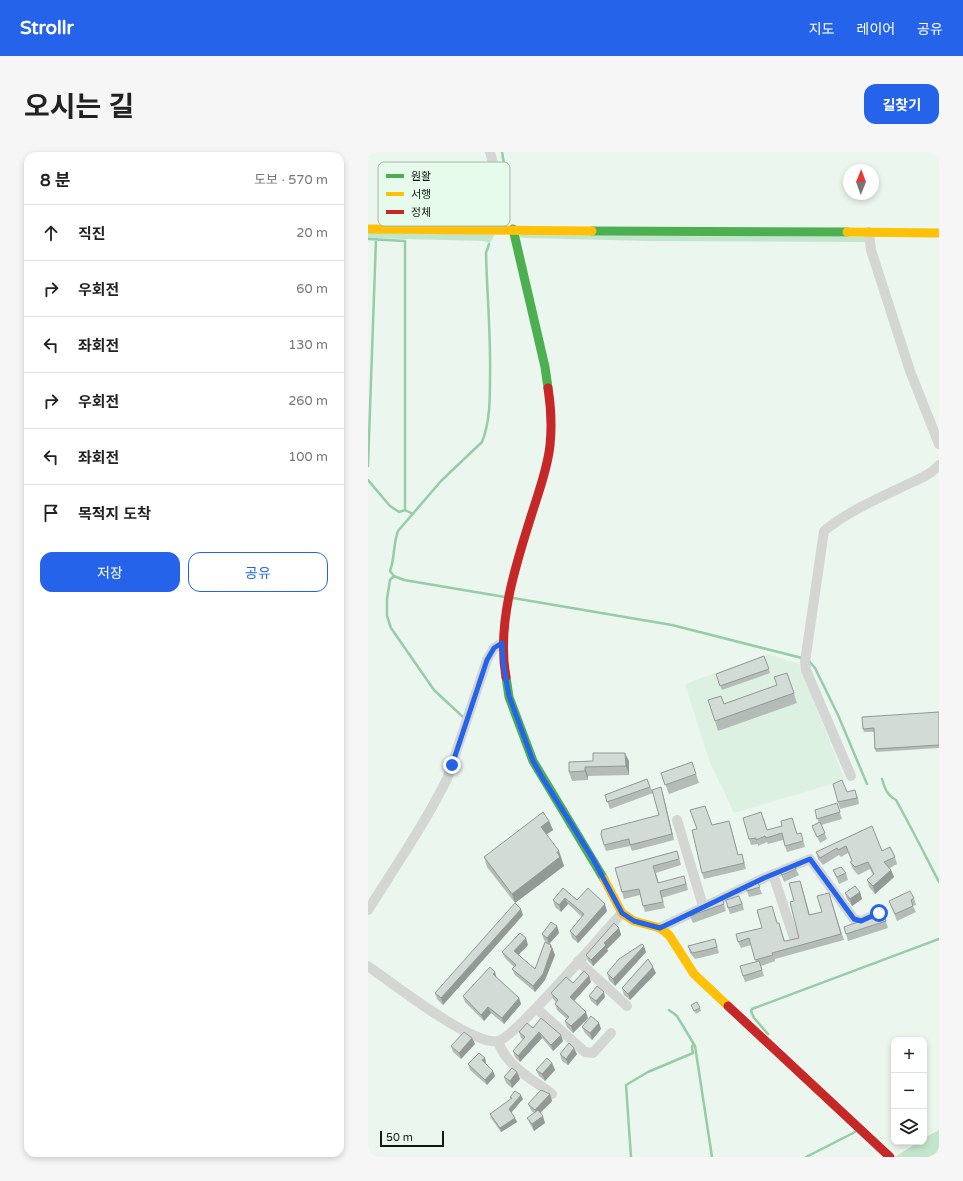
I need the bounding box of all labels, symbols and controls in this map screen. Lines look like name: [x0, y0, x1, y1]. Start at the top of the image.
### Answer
text: Strollr: [20, 17, 74, 39]
text: 지도: [809, 21, 835, 38]
text: 레이어: [857, 21, 895, 38]
text: 공유: [917, 21, 943, 38]
button: 길찾기: [864, 84, 939, 124]
text: 오시는 길: [24, 90, 134, 124]
legend: [378, 162, 510, 226]
north arrow: [843, 164, 879, 200]
text: 8 분: [40, 170, 71, 191]
text: 원활: [411, 170, 431, 183]
text: 도보 · 570 m: [254, 172, 328, 188]
text: 서행: [411, 188, 431, 201]
text: 정체: [411, 206, 431, 219]
icon: ahead: [40, 222, 62, 244]
text: 직진: [78, 225, 106, 243]
text: 20 m: [296, 225, 328, 241]
icon: right: [40, 278, 62, 300]
text: 우회전: [78, 281, 119, 299]
text: 60 m: [296, 281, 328, 297]
icon: left: [40, 334, 62, 356]
text: 좌회전: [78, 337, 119, 355]
text: 130 m: [288, 337, 328, 353]
icon: right: [40, 390, 62, 412]
text: 우회전: [78, 393, 119, 411]
text: 260 m: [288, 393, 328, 409]
icon: left: [40, 446, 62, 468]
text: 좌회전: [78, 449, 119, 467]
text: 100 m: [288, 449, 328, 465]
icon: arrive: [40, 502, 62, 524]
text: 목적지 도착: [78, 505, 151, 523]
button: 저장: [40, 552, 180, 592]
button: 공유: [188, 552, 328, 592]
route end: [443, 756, 461, 774]
route start: [870, 904, 888, 922]
map controls: [891, 1037, 927, 1145]
button: +: [891, 1037, 927, 1073]
button: −: [891, 1073, 927, 1109]
button: layers: [891, 1109, 927, 1145]
scale bar: [380, 1129, 444, 1148]
text: 50 m: [386, 1131, 413, 1144]

